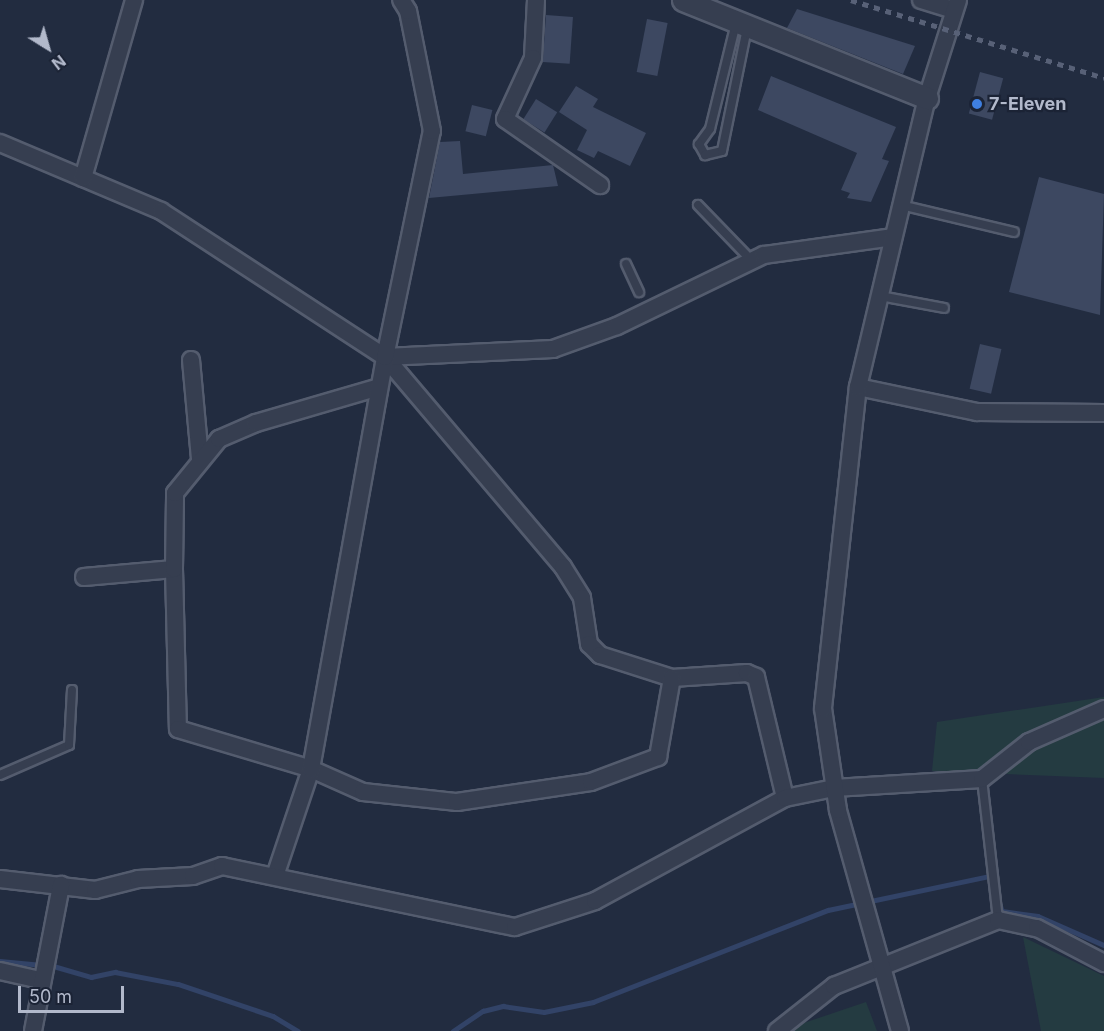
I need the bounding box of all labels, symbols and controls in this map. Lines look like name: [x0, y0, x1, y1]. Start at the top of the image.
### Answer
north arrow: [18, 18, 78, 78]
text: N: [48, 51, 70, 74]
place label: 7-Eleven: [989, 93, 1066, 115]
marker: 7-Eleven: [970, 97, 984, 111]
scale bar: [21, 974, 128, 1012]
text: 50 m: [29, 986, 72, 1007]

